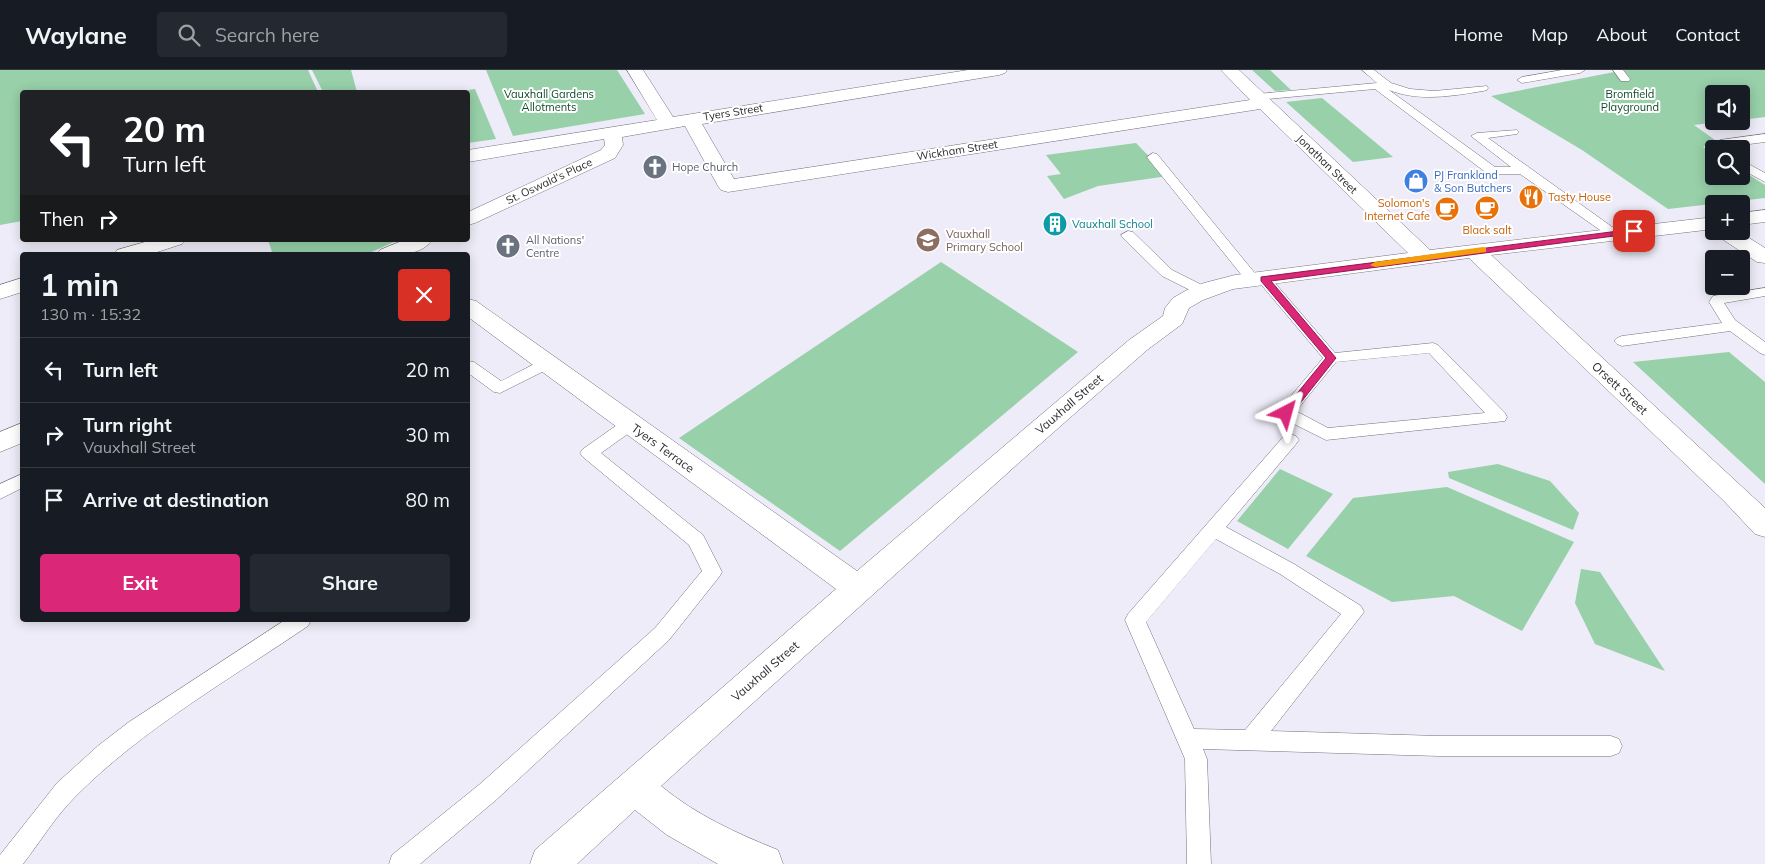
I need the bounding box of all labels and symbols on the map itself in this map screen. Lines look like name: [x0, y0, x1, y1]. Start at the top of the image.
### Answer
park label: Vauxhall Gardens Allotments: [504, 87, 594, 114]
park label: Bromfield Playground: [1601, 87, 1659, 114]
street label: Tyers Street: [702, 100, 764, 124]
street label: Jonathan Street: [1294, 131, 1361, 197]
street label: Wickham Street: [915, 137, 999, 163]
church icon: Hope Church: [642, 154, 668, 180]
street label: St. Oswald's Place: [504, 155, 594, 207]
place label: Hope Church: [672, 160, 738, 174]
shop icon: PJ Frankland & Son Butchers: [1403, 168, 1429, 194]
place label: PJ Frankland & Son Butchers: [1434, 168, 1512, 195]
restaurant icon: Tasty House: [1518, 184, 1544, 210]
place label: Tasty House: [1548, 190, 1611, 204]
cafe icon: Black salt: [1474, 195, 1500, 221]
place label: Solomon's Internet Cafe: [1364, 196, 1430, 223]
cafe icon: Solomon's Internet Cafe: [1434, 196, 1460, 222]
pin: [1613, 210, 1655, 252]
building icon: Vauxhall School: [1042, 211, 1068, 237]
place label: Vauxhall School: [1072, 217, 1153, 231]
place label: Black salt: [1462, 223, 1512, 237]
school or university icon: Vauxhall Primary School: [915, 227, 941, 253]
place label: Vauxhall Primary School: [946, 227, 1023, 254]
church icon: All Nations' Centre: [495, 233, 521, 259]
place label: All Nations' Centre: [526, 233, 584, 260]
street label: Orsett Street: [1589, 358, 1651, 418]
street label: Vauxhall Street: [1032, 371, 1106, 437]
position arrow: [1259, 386, 1311, 438]
street label: Tyers Terrace: [629, 420, 697, 476]
street label: Vauxhall Street: [728, 638, 802, 704]

